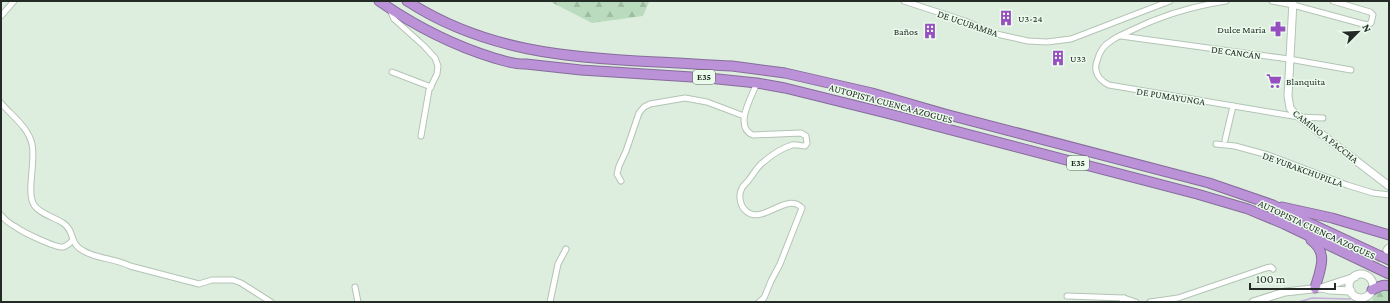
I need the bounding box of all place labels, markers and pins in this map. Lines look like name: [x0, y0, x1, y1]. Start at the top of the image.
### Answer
building icon: U3-24: [997, 9, 1015, 27]
place label: U3-24: [1018, 13, 1043, 24]
pharmacy icon: Dulce Maria: [1269, 20, 1287, 38]
building icon: Baños: [921, 22, 939, 40]
place label: Dulce Maria: [1217, 24, 1266, 35]
place label: Baños: [894, 26, 918, 37]
building icon: U33: [1049, 49, 1067, 67]
place label: U33: [1070, 53, 1086, 64]
supermarket icon: Blanquita: [1265, 72, 1283, 90]
place label: Blanquita: [1286, 76, 1325, 87]

